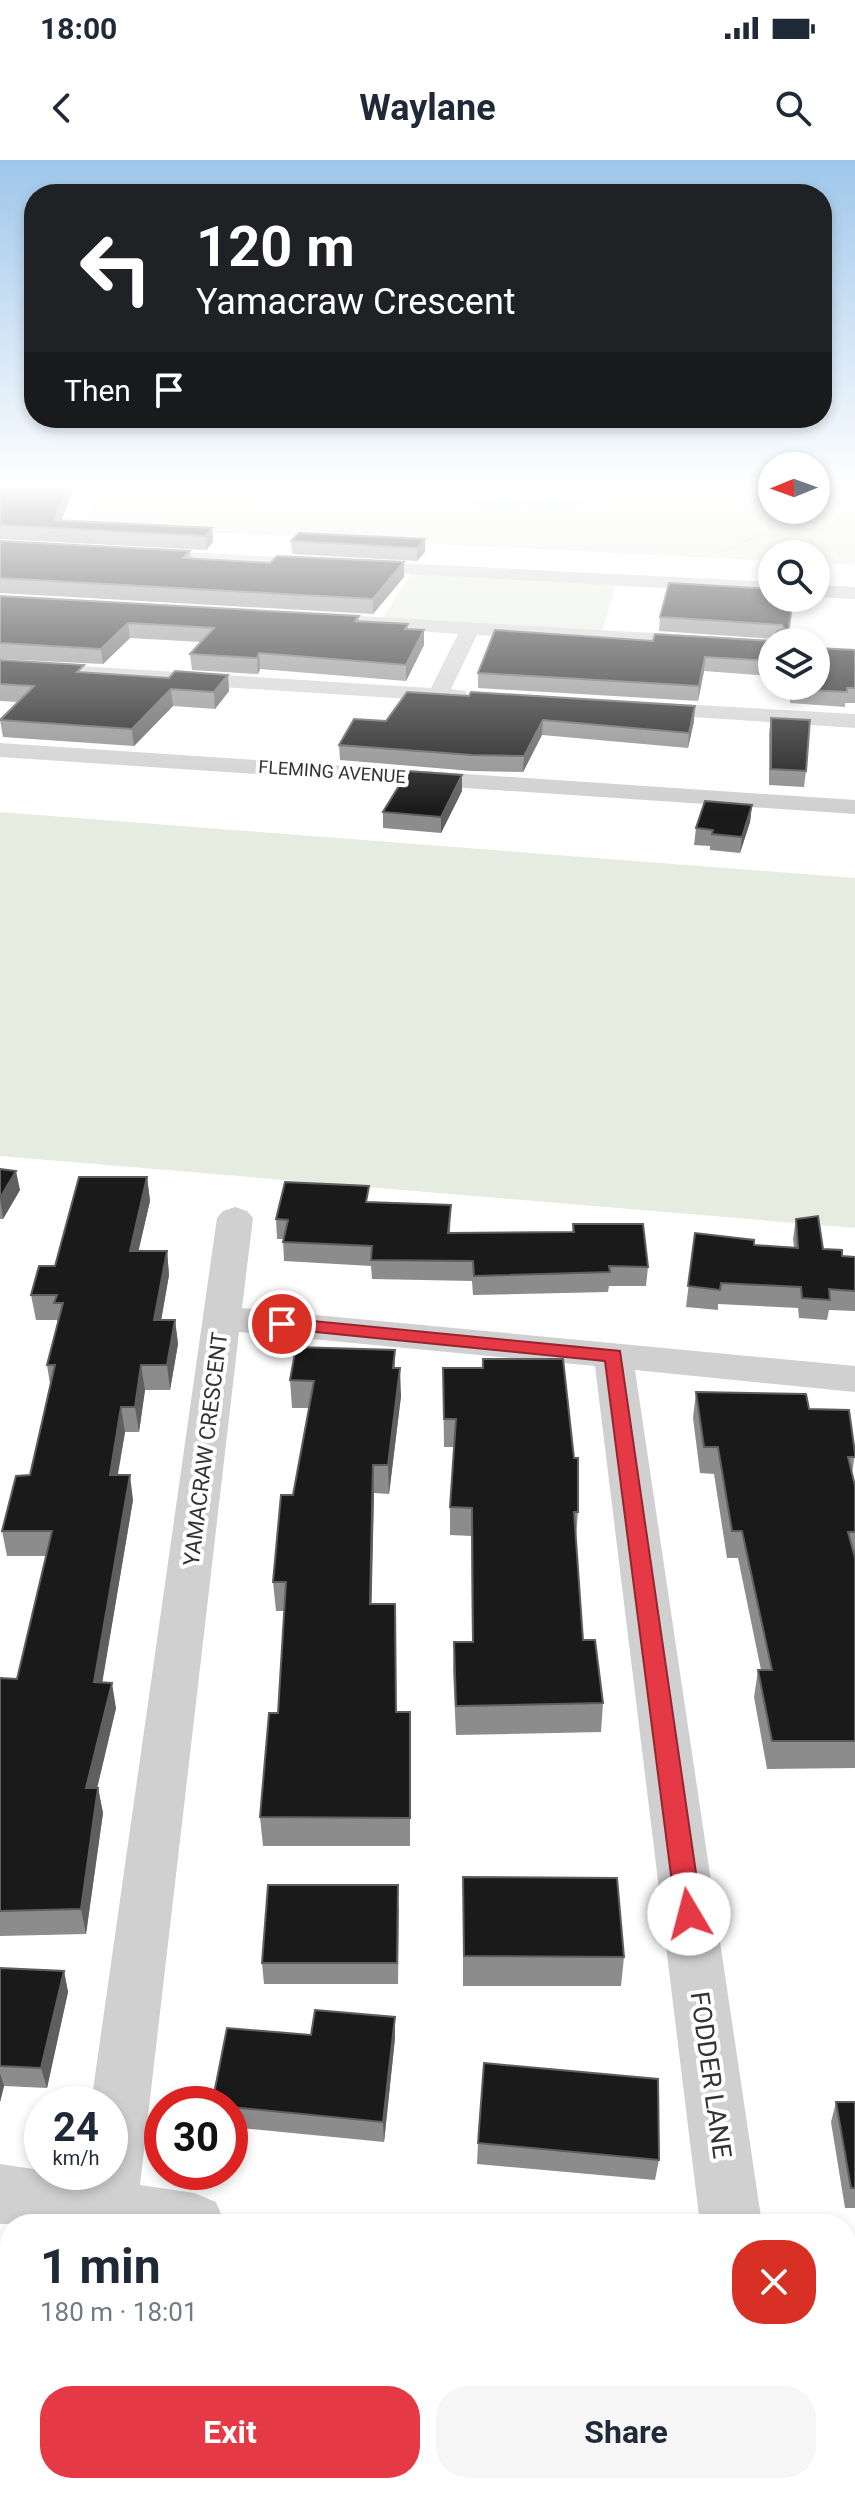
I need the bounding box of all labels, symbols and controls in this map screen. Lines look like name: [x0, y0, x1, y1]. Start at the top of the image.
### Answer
text: 18:00: [40, 11, 117, 46]
icon: back: [40, 86, 84, 130]
icon: search: [771, 86, 815, 130]
text: Waylane: [359, 87, 496, 129]
text: 120 m: [196, 214, 355, 280]
icon: left: [64, 216, 168, 320]
text: Yamacraw Crescent: [196, 281, 516, 323]
icon: arrive: [147, 368, 191, 412]
text: Then: [64, 373, 131, 408]
north arrow: [758, 452, 830, 524]
map controls: [758, 452, 830, 700]
button: search: [758, 540, 830, 612]
button: layers: [758, 628, 830, 700]
street label: FLEMING AVENUE: [258, 756, 406, 787]
pin: [248, 1290, 316, 1358]
icon: arrive: [260, 1302, 304, 1346]
street label: YAMACRAW CRESCENT: [179, 1331, 232, 1567]
position arrow: [647, 1872, 731, 1956]
street label: FODDER LANE: [684, 1990, 738, 2160]
speed limit sign: 30: [144, 2086, 248, 2190]
text: 24: [53, 2104, 99, 2151]
text: km/h: [53, 2146, 99, 2170]
text: 1 min: [40, 2238, 161, 2295]
button: close: [732, 2240, 816, 2324]
text: 180 m · 18:01: [40, 2297, 198, 2327]
button: Exit: [40, 2386, 420, 2478]
button: Share: [436, 2386, 816, 2478]

